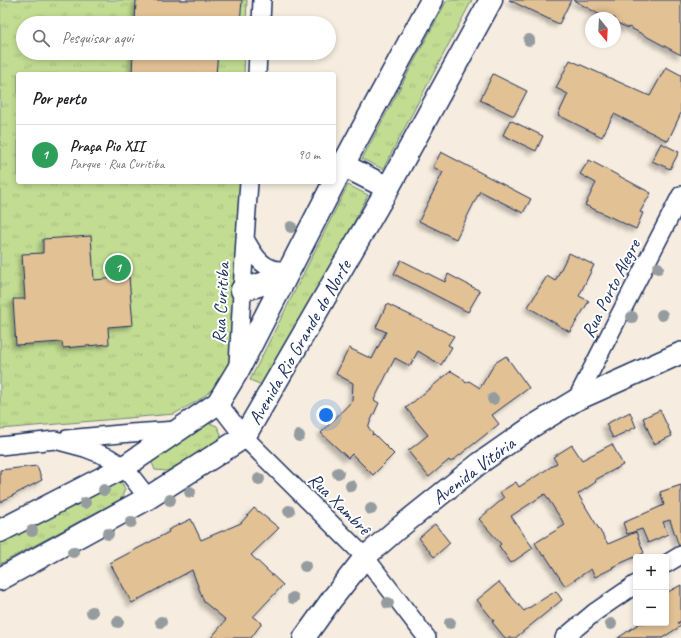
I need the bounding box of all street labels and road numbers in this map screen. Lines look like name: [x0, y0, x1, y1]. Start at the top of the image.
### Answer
street label: Rua Porto Alegre: [576, 234, 647, 342]
street label: Avenida Rio Grande do Norte: [243, 254, 358, 429]
street label: Rua Curitiba: [207, 260, 235, 344]
street label: Avenida Vitória: [427, 431, 521, 510]
street label: Rua Xambrê: [303, 467, 378, 542]

